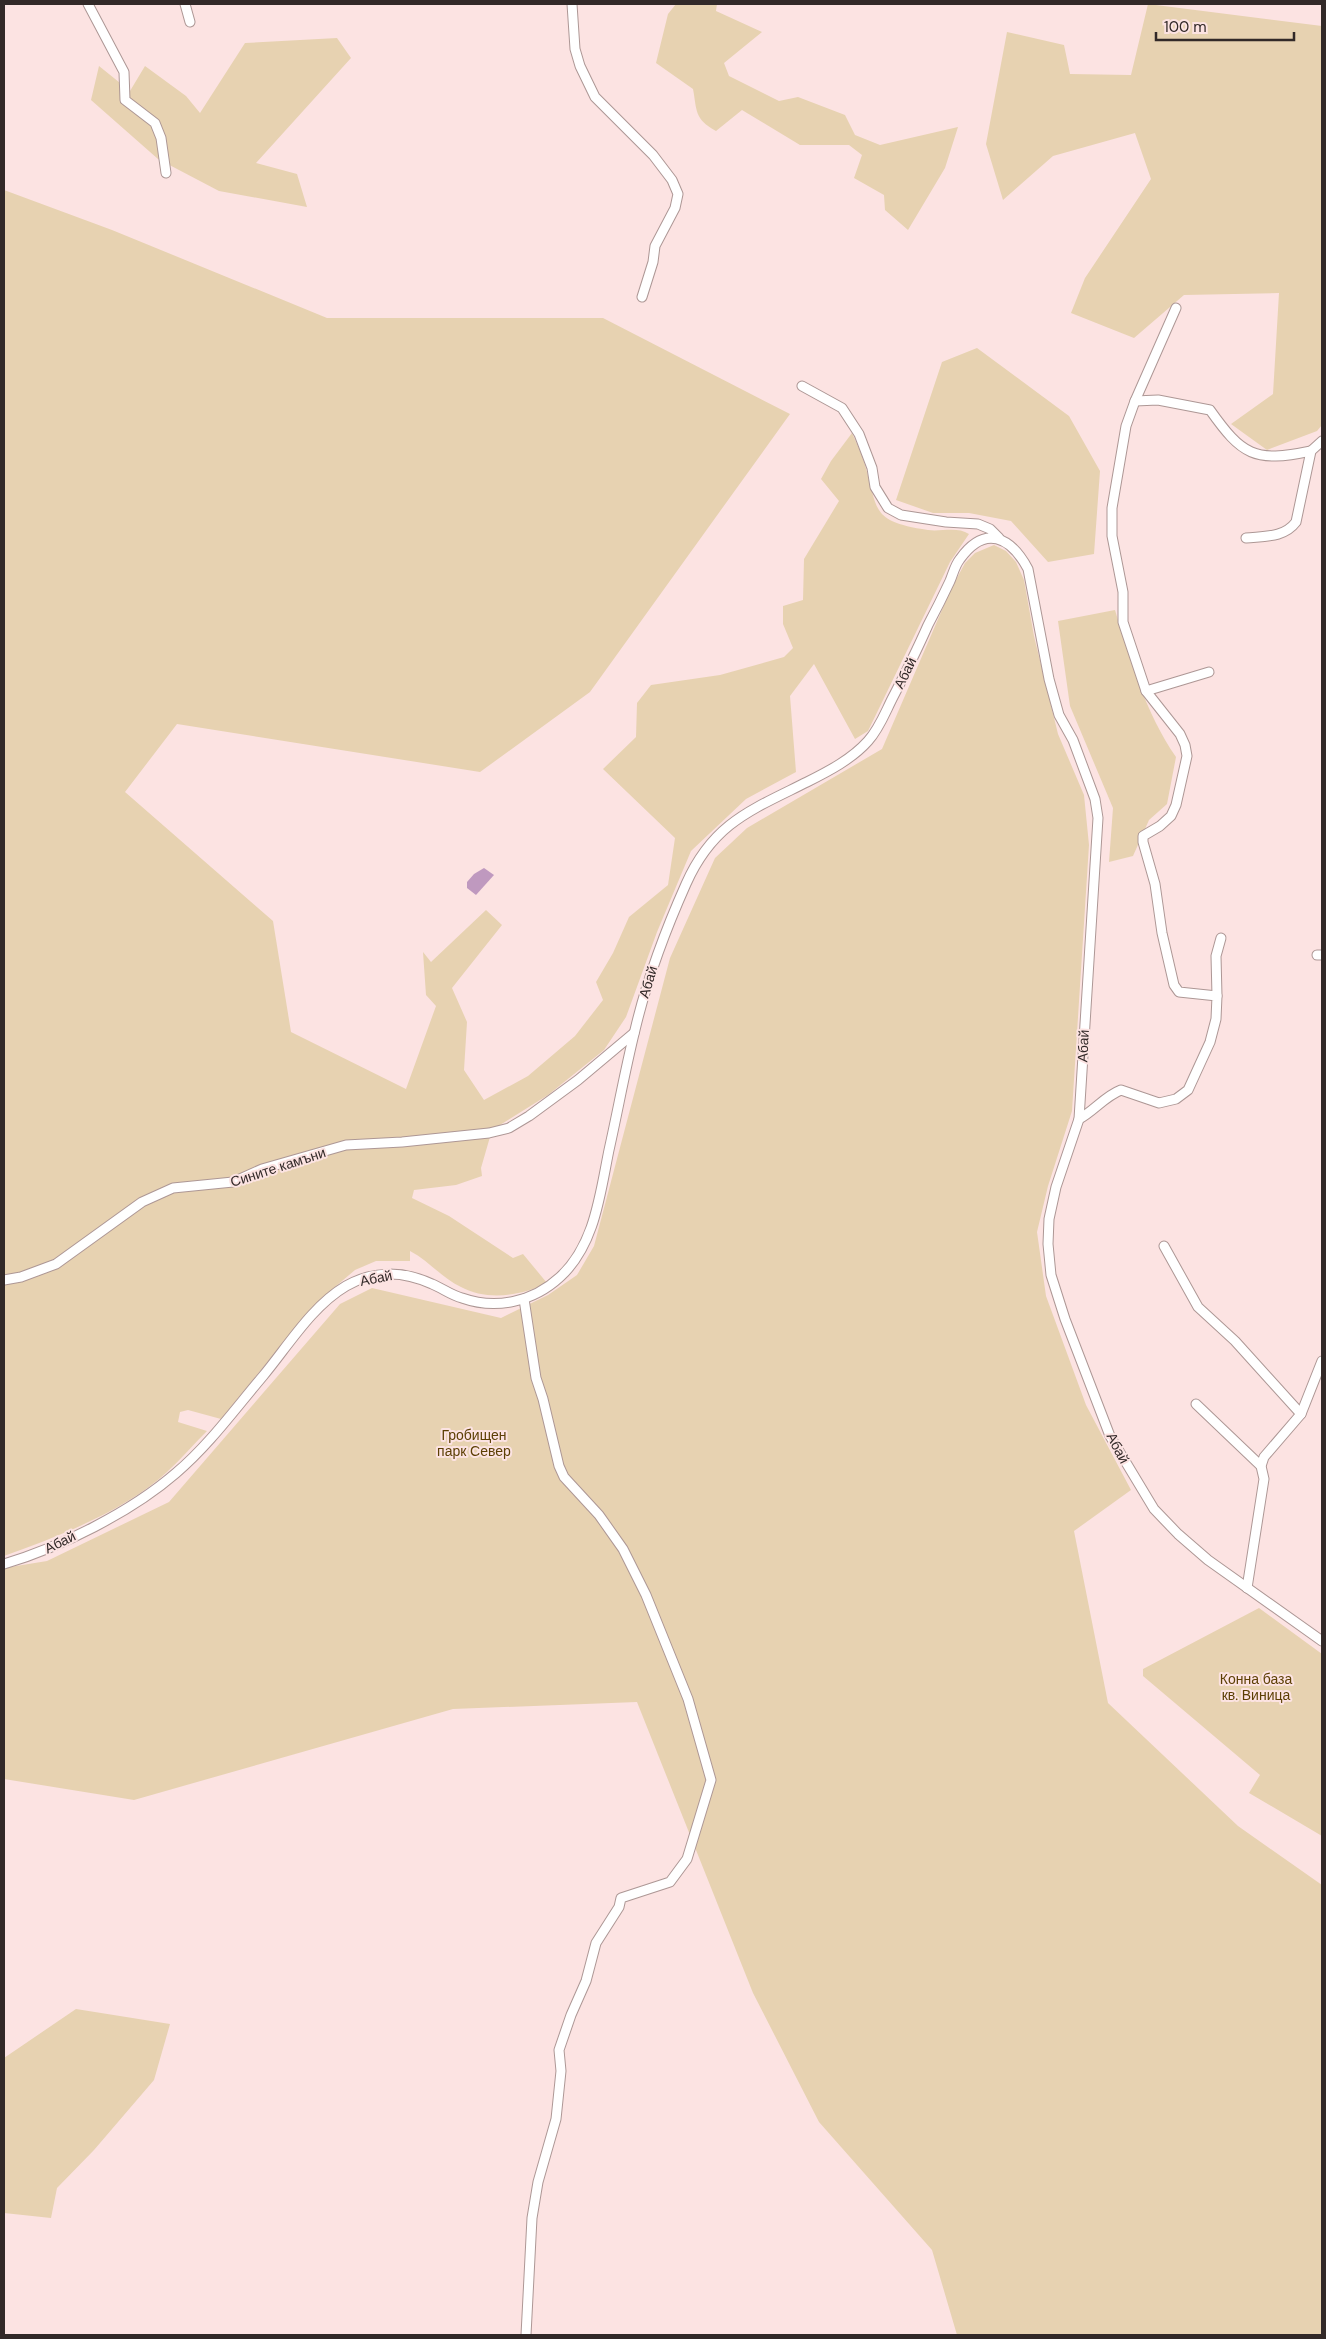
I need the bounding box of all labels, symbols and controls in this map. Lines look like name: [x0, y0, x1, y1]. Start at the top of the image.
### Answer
scale bar: [1156, 10, 1294, 42]
text: 100 m: [1164, 17, 1207, 37]
street label: Абай: [890, 654, 920, 692]
street label: Абай: [635, 964, 661, 1000]
street label: Абай: [1073, 1029, 1093, 1063]
street label: Сините камъни: [228, 1143, 328, 1191]
street label: Абай: [358, 1266, 394, 1290]
park label: Гробищен парк Север: [437, 1426, 511, 1460]
street label: Абай: [1103, 1429, 1133, 1467]
street label: Абай: [41, 1527, 79, 1557]
park label: Конна база кв. Виница: [1220, 1670, 1292, 1704]

